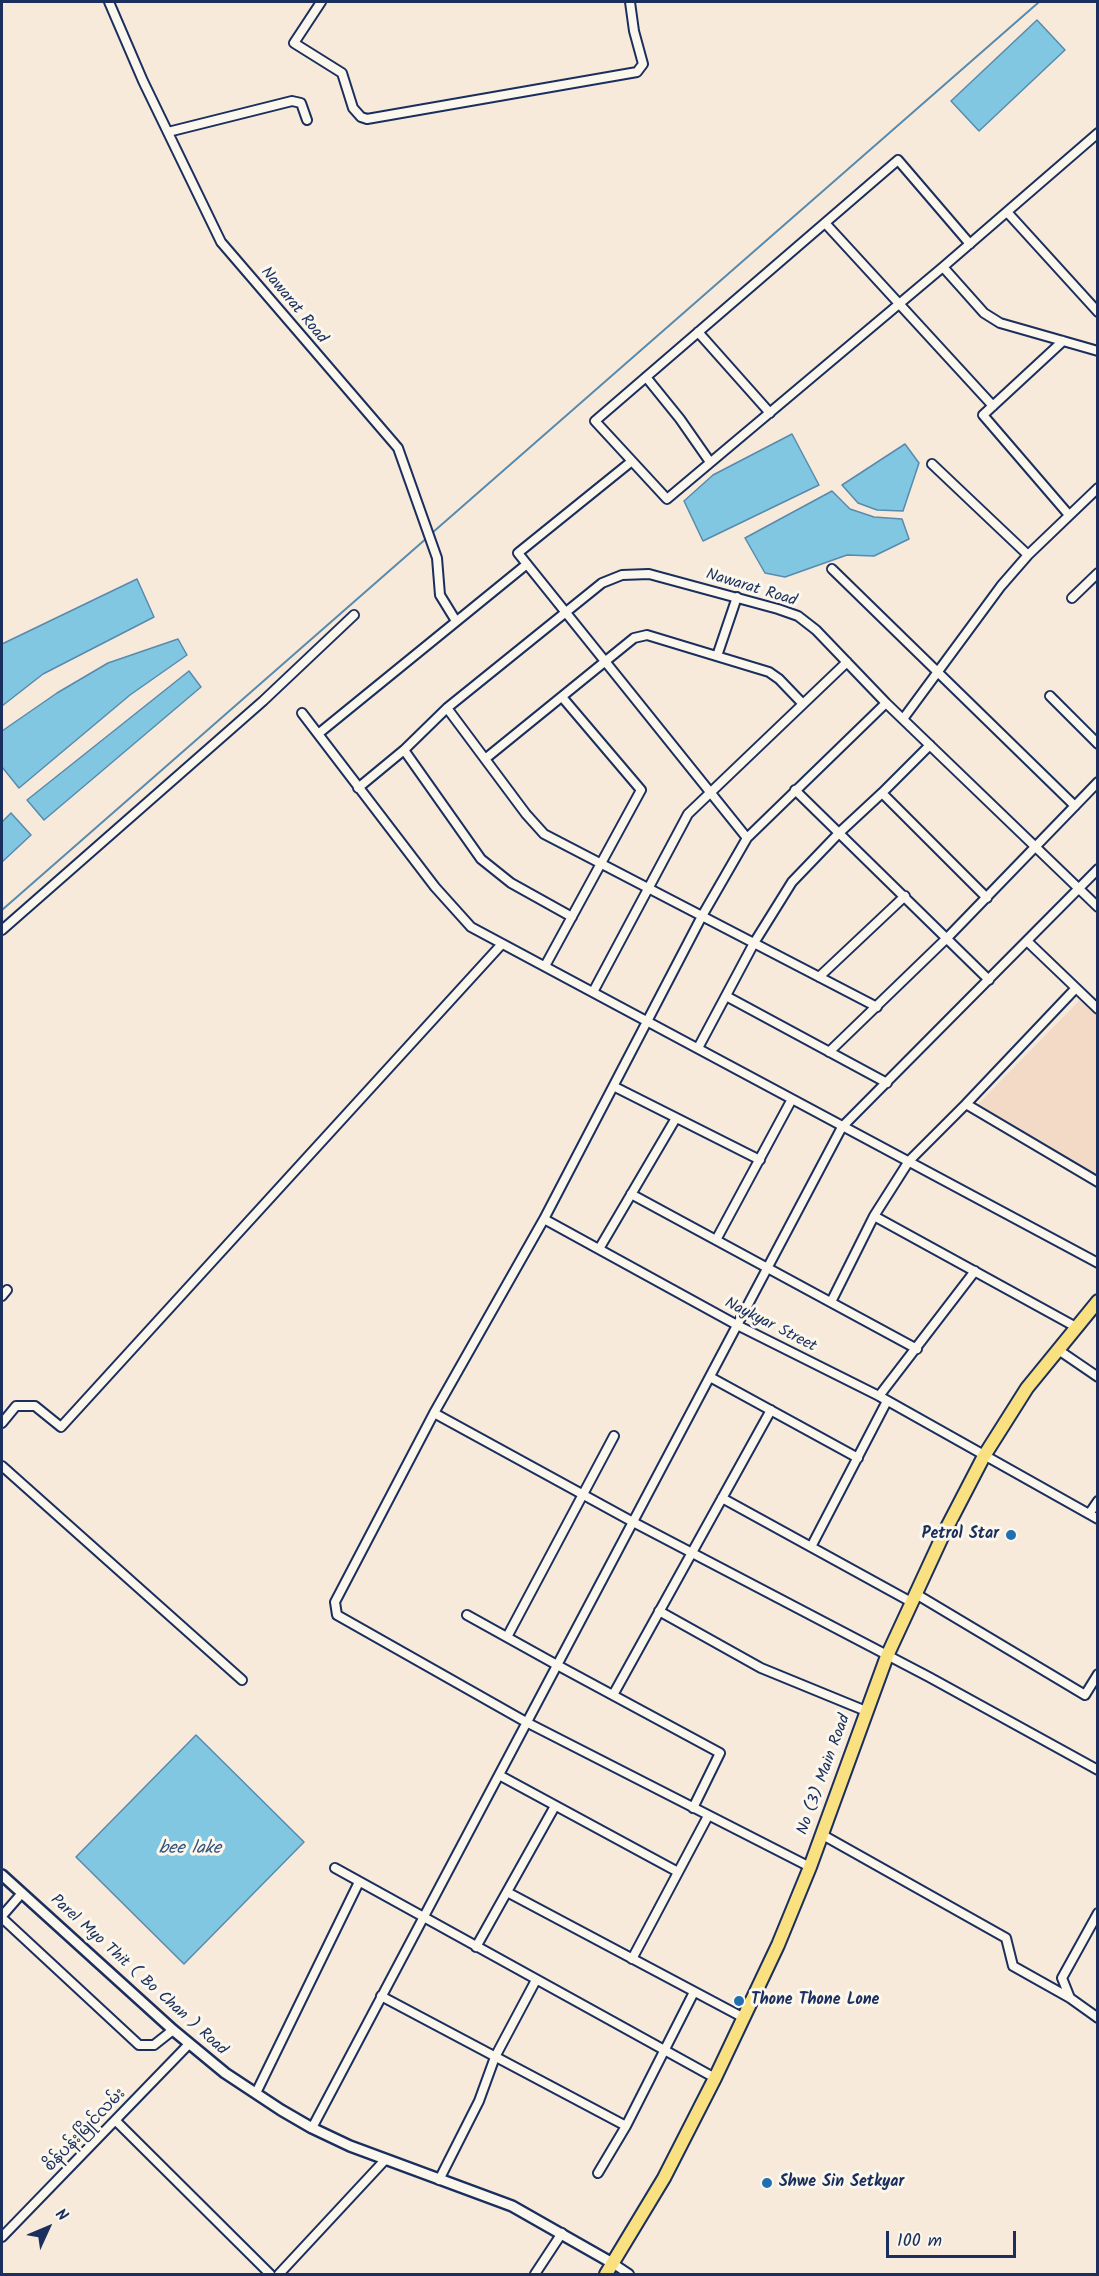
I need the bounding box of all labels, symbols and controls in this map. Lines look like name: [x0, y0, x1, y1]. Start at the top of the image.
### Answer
street label: Nawarat Road: [255, 264, 331, 348]
street label: Nawarat Road: [703, 566, 799, 612]
street label: Naykyar Street: [721, 1295, 819, 1357]
place label: Petrol Star: [922, 1525, 999, 1545]
marker: Petrol Star: [1004, 1528, 1018, 1542]
street label: No (3) Main Road: [794, 1712, 856, 1838]
water label: bee lake: [159, 1839, 221, 1861]
street label: Parel Myo Thit ( Bo Chan ) Road: [46, 1891, 230, 2061]
place label: Thone Thone Lone: [751, 1991, 879, 2011]
marker: Thone Thone Lone: [732, 1994, 746, 2008]
street label: စိန်ပန်းမြိုင်လမ်း: [41, 2085, 131, 2177]
place label: Shwe Sin Setkyar: [779, 2173, 904, 2193]
marker: Shwe Sin Setkyar: [760, 2176, 774, 2190]
north arrow: [18, 2198, 78, 2258]
text: N: [49, 2203, 74, 2227]
scale bar: [889, 2219, 1020, 2257]
text: 100 m: [897, 2227, 942, 2256]

